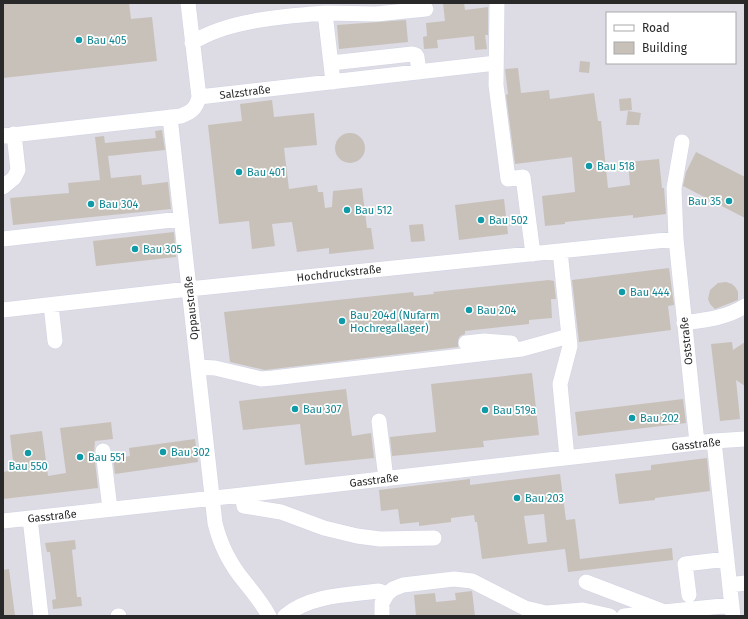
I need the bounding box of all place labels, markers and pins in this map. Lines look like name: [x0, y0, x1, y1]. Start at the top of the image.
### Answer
place label: Bau 405: [87, 34, 127, 47]
marker: Bau 405: [74, 35, 84, 45]
place label: Bau 518: [597, 160, 635, 173]
marker: Bau 518: [584, 161, 594, 171]
place label: Bau 401: [247, 166, 285, 179]
marker: Bau 401: [234, 167, 244, 177]
place label: Bau 35: [688, 195, 721, 208]
marker: Bau 35: [724, 196, 734, 206]
place label: Bau 304: [99, 198, 139, 211]
marker: Bau 304: [86, 199, 96, 209]
place label: Bau 512: [355, 204, 392, 217]
marker: Bau 512: [342, 205, 352, 215]
place label: Bau 502: [489, 214, 528, 227]
marker: Bau 502: [476, 215, 486, 225]
place label: Bau 305: [143, 243, 183, 256]
marker: Bau 305: [130, 244, 140, 254]
place label: Bau 444: [630, 286, 670, 299]
marker: Bau 444: [617, 287, 627, 297]
place label: Bau 204: [477, 304, 517, 317]
marker: Bau 204: [464, 305, 474, 315]
place label: Bau 204d (Nufarm Hochregallager): [350, 309, 440, 335]
marker: Bau 204d (Nufarm Hochregallager): [337, 316, 347, 326]
place label: Bau 307: [303, 403, 341, 416]
marker: Bau 307: [290, 404, 300, 414]
place label: Bau 519a: [493, 404, 536, 417]
marker: Bau 519a: [480, 405, 490, 415]
place label: Bau 202: [640, 412, 679, 425]
marker: Bau 202: [627, 413, 637, 423]
place label: Bau 302: [171, 446, 210, 459]
marker: Bau 302: [158, 447, 168, 457]
marker: Bau 550: [23, 448, 33, 458]
place label: Bau 551: [88, 451, 125, 464]
marker: Bau 551: [75, 452, 85, 462]
place label: Bau 550: [8, 460, 48, 473]
place label: Bau 203: [525, 492, 564, 505]
marker: Bau 203: [512, 493, 522, 503]

